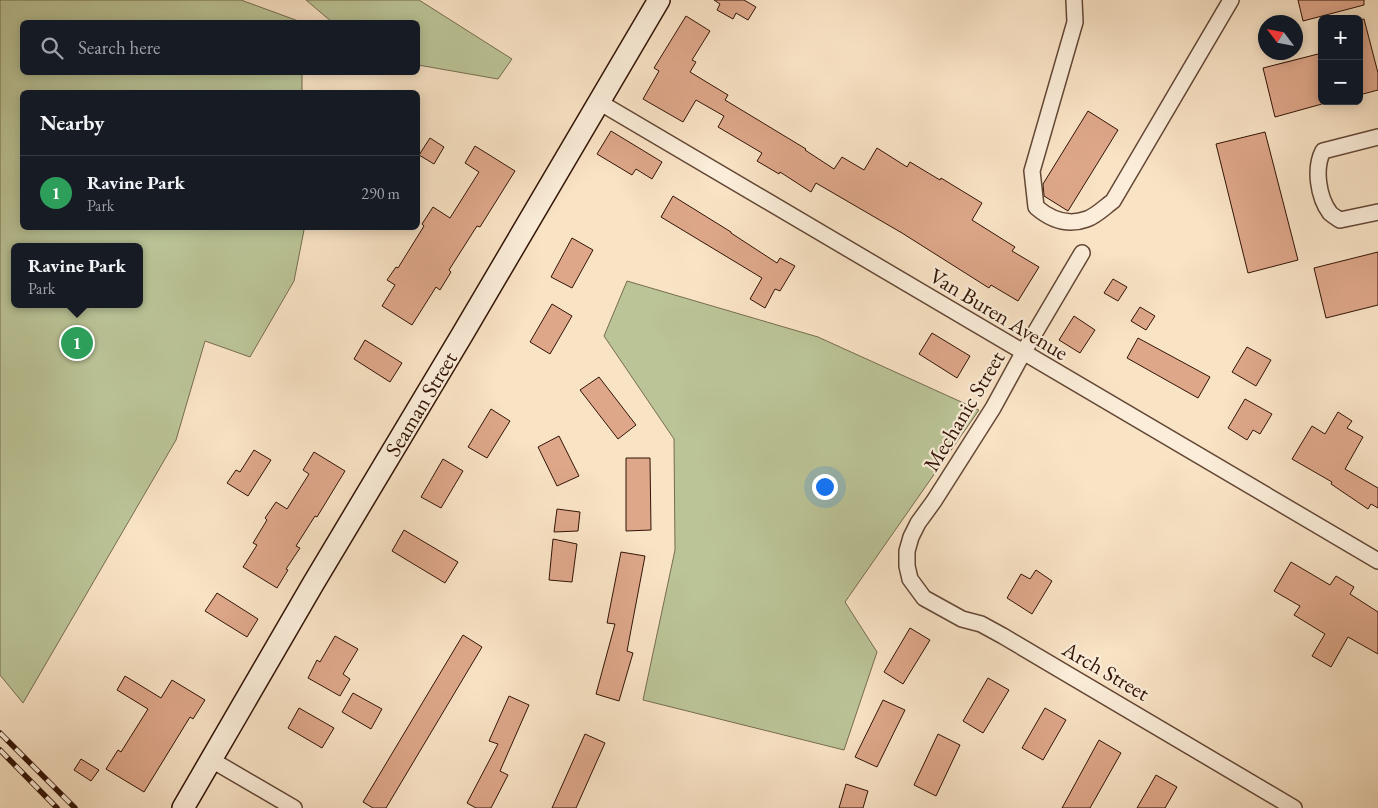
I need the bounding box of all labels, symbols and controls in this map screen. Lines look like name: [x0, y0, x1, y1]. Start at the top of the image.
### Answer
north arrow: [1258, 15, 1303, 60]
map controls: [1318, 15, 1363, 105]
button: +: [1318, 15, 1363, 60]
search box: [20, 20, 420, 75]
icon: search: [38, 34, 66, 62]
text: Search here: [78, 35, 160, 60]
button: −: [1318, 60, 1363, 105]
text: Nearby: [40, 109, 104, 136]
text: Ravine Park: [87, 170, 185, 195]
text: 1: [52, 183, 60, 204]
text: 290 m: [361, 183, 400, 204]
text: Park: [87, 195, 114, 216]
popup: [11, 243, 143, 308]
text: Ravine Park: [28, 253, 126, 278]
street label: Van Buren Avenue: [924, 261, 1074, 367]
text: Park: [28, 278, 55, 299]
pin: 1: [61, 324, 93, 362]
street label: Mechanic Street: [917, 345, 1011, 477]
street label: Seaman Street: [378, 346, 464, 462]
your location: [812, 474, 838, 500]
street label: Arch Street: [1056, 634, 1155, 708]

